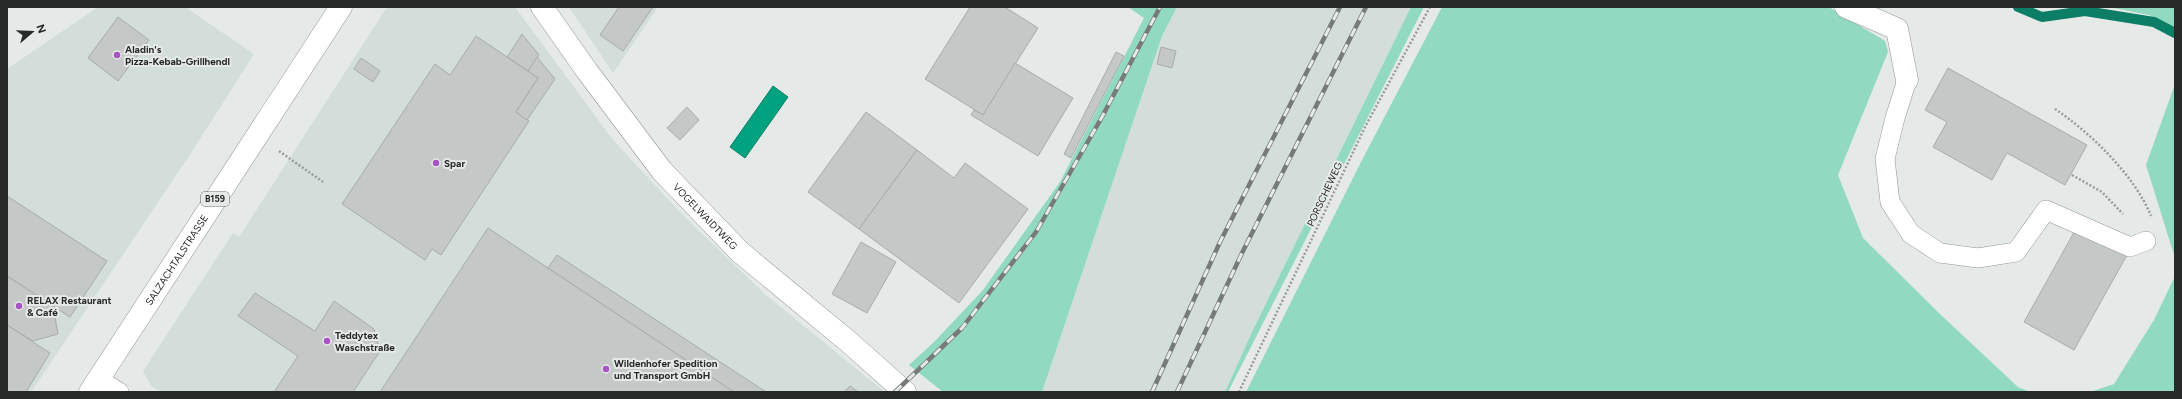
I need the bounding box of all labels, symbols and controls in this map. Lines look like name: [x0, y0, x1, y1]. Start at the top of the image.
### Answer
north arrow: [12, 12, 52, 52]
text: N: [33, 23, 49, 35]
place label: Aladin's Pizza-Kebab-Grillhendl: [125, 43, 230, 68]
marker: Aladin's Pizza-Kebab-Grillhendl: [112, 50, 122, 60]
place label: Spar: [444, 157, 465, 170]
marker: Spar: [431, 158, 441, 168]
street label: PORSCHEWEG: [1304, 160, 1345, 229]
street label: VOGELWAIDTWEG: [670, 180, 741, 253]
road number: B159: [201, 192, 229, 206]
street label: SALZACHTALSTRASSE: [142, 212, 211, 308]
place label: RELAX Restaurant & Café: [27, 294, 111, 319]
marker: RELAX Restaurant & Café: [14, 301, 24, 311]
place label: Teddytex Waschstraße: [335, 329, 395, 354]
marker: Teddytex Waschstraße: [322, 336, 332, 346]
place label: Wildenhofer Spedition und Transport GmbH: [614, 357, 718, 382]
marker: Wildenhofer Spedition und Transport GmbH: [601, 364, 611, 374]

